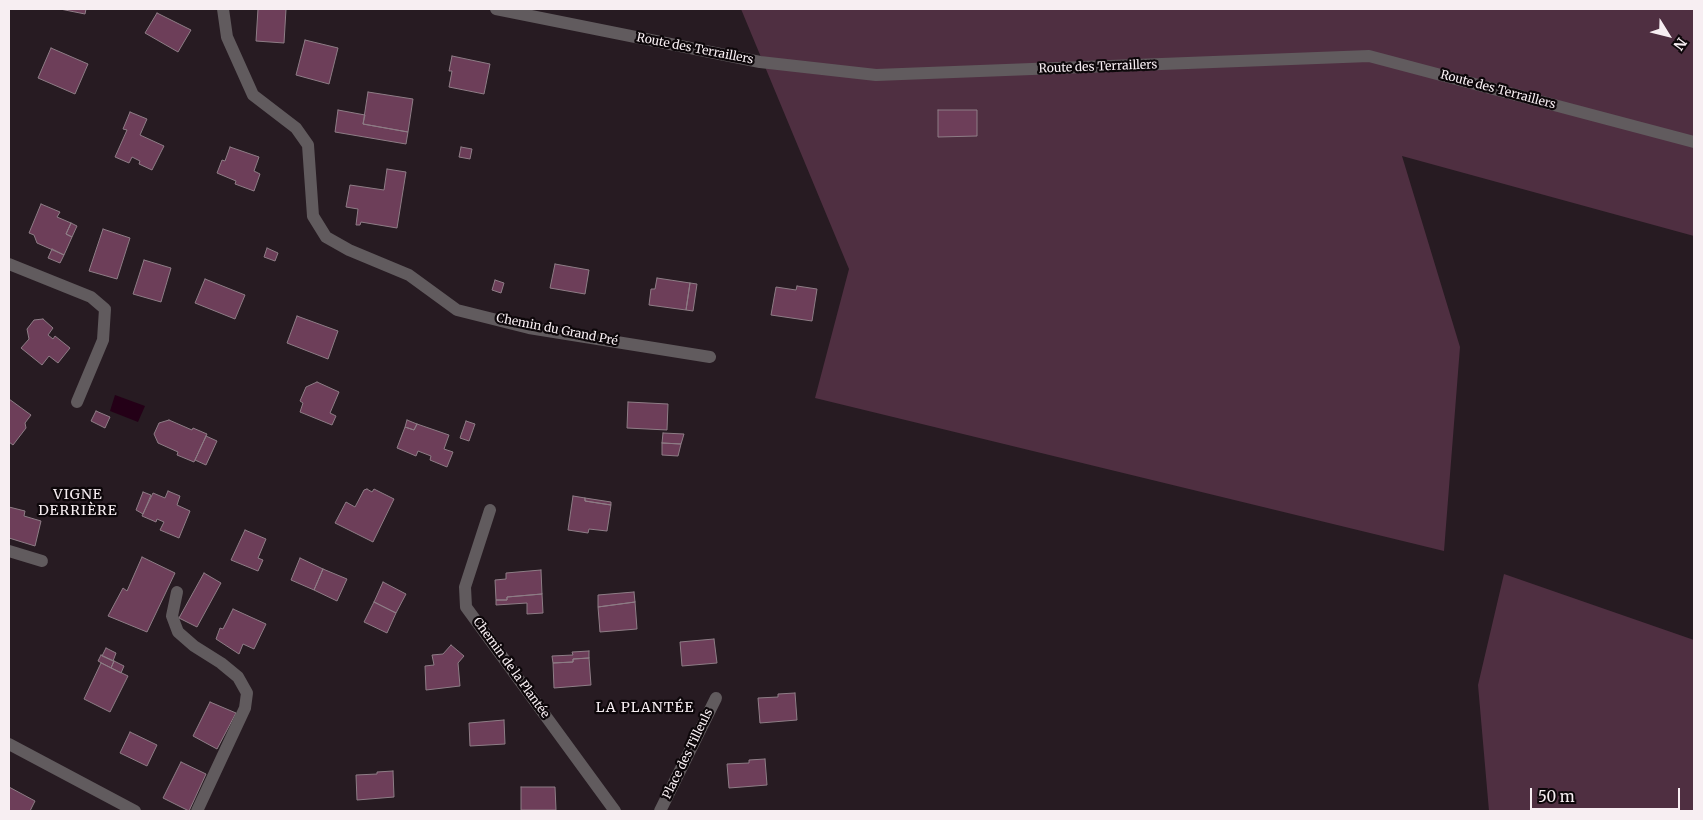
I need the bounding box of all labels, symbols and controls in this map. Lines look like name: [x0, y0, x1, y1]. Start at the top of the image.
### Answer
north arrow: [1643, 10, 1693, 60]
street label: Route des Terraillers: [635, 31, 755, 67]
text: N: [1670, 34, 1691, 54]
street label: Route des Terraillers: [1038, 58, 1158, 76]
street label: Route des Terraillers: [1439, 68, 1557, 112]
street label: Chemin du Grand Pré: [495, 311, 619, 349]
district label: VIGNE DERRIÈRE: [37, 487, 119, 520]
street label: Chemin de la Plantée: [470, 615, 552, 721]
district label: LA PLANTÉE: [594, 700, 696, 716]
street label: Place des Tilleuls: [660, 707, 716, 801]
scale bar: [1533, 778, 1683, 810]
text: 50 m: [1538, 787, 1575, 806]

